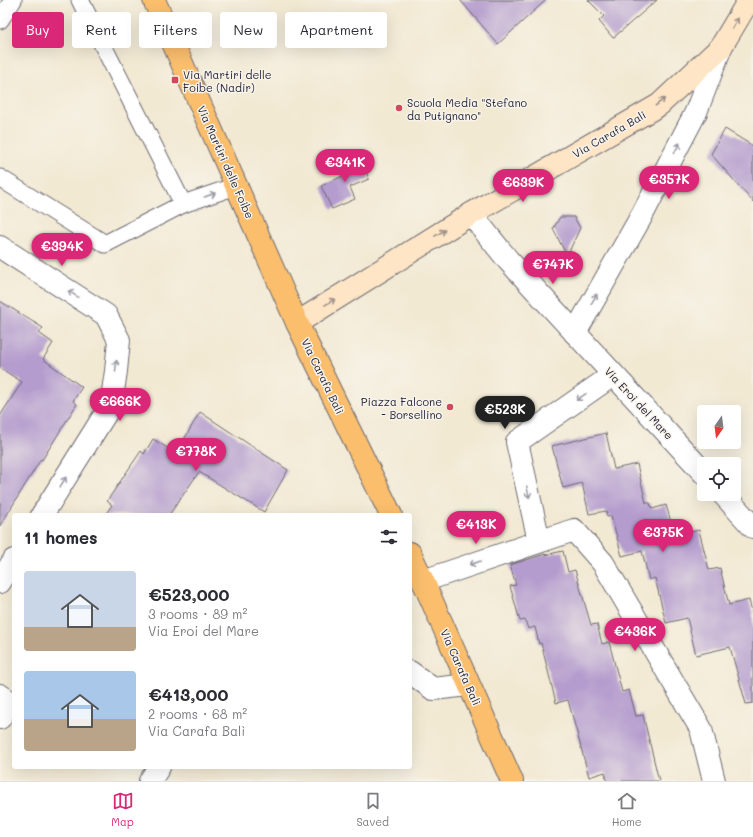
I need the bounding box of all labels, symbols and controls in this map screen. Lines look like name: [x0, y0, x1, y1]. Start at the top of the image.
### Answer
chip: Buy: [12, 12, 64, 48]
chip: Rent: [72, 12, 131, 48]
chip: Filters: [139, 12, 212, 48]
chip: New: [220, 12, 277, 48]
chip: Apartment: [285, 12, 387, 48]
one-way arrow: [731, 18, 739, 29]
place label: Via Martiri delle Foibe (Nadir): [183, 67, 272, 95]
marker: Via Martiri delle Foibe (Nadir): [170, 75, 180, 85]
place label: Scuola Media "Stefano da Putignano": [407, 95, 528, 123]
one-way arrow: [655, 98, 666, 107]
street label: Via Martiri delle Foibe: [194, 103, 258, 221]
marker: Scuola Media "Stefano da Putignano": [394, 103, 404, 113]
street label: Via Carafa Bali: [570, 107, 648, 161]
one-way arrow: [674, 143, 682, 155]
pin: €341K: [317, 149, 373, 183]
text: €341K: [325, 153, 365, 170]
pin: €357K: [641, 166, 697, 200]
pin: €639K: [495, 169, 551, 203]
text: €357K: [648, 170, 690, 187]
text: €639K: [502, 173, 544, 190]
one-way arrow: [203, 191, 216, 198]
one-way arrow: [434, 229, 446, 237]
pin: €394K: [34, 233, 90, 267]
text: €394K: [41, 237, 83, 254]
pin: €747K: [525, 251, 581, 285]
text: €747K: [532, 255, 574, 272]
one-way arrow: [68, 290, 79, 298]
one-way arrow: [591, 293, 599, 305]
one-way arrow: [324, 298, 336, 306]
street label: Via Carafa Balì: [298, 336, 348, 416]
one-way arrow: [113, 360, 120, 373]
street label: Via Eroi del Mare: [601, 363, 677, 443]
pin: €666K: [92, 388, 148, 422]
text: €666K: [99, 392, 141, 409]
one-way arrow: [576, 393, 587, 401]
place label: Piazza Falcone - Borsellino: [361, 394, 442, 422]
pin: €523K: [477, 396, 533, 430]
text: €523K: [484, 400, 526, 417]
marker: Piazza Falcone - Borsellino: [445, 402, 455, 412]
north arrow: [697, 405, 741, 449]
map controls: [697, 405, 741, 501]
pin: €778K: [168, 438, 224, 472]
text: €778K: [175, 442, 217, 459]
button: locate: [697, 457, 741, 501]
one-way arrow: [59, 476, 67, 488]
one-way arrow: [524, 486, 532, 499]
pin: €413K: [448, 511, 504, 545]
text: €413K: [456, 515, 496, 532]
pin: €375K: [635, 519, 691, 553]
text: €375K: [642, 523, 684, 540]
text: 11 homes: [24, 526, 98, 548]
icon: filters: [378, 526, 400, 548]
one-way arrow: [469, 560, 482, 567]
text: €523,000: [148, 583, 229, 605]
icon: home: [56, 587, 104, 635]
text: 3 rooms · 89 m²: [148, 605, 247, 622]
pin: €436K: [607, 618, 663, 652]
text: Via Eroi del Mare: [148, 622, 259, 639]
text: €436K: [613, 622, 657, 639]
street label: Via Carafa Balì: [437, 626, 485, 708]
text: €413,000: [148, 683, 228, 705]
icon: home: [56, 687, 104, 735]
text: 2 rooms · 68 m²: [148, 705, 247, 722]
text: Via Carafa Balì: [148, 722, 245, 739]
tab: Map: [111, 790, 134, 829]
tab: Saved: [356, 790, 389, 829]
tab: Home: [612, 790, 642, 829]

